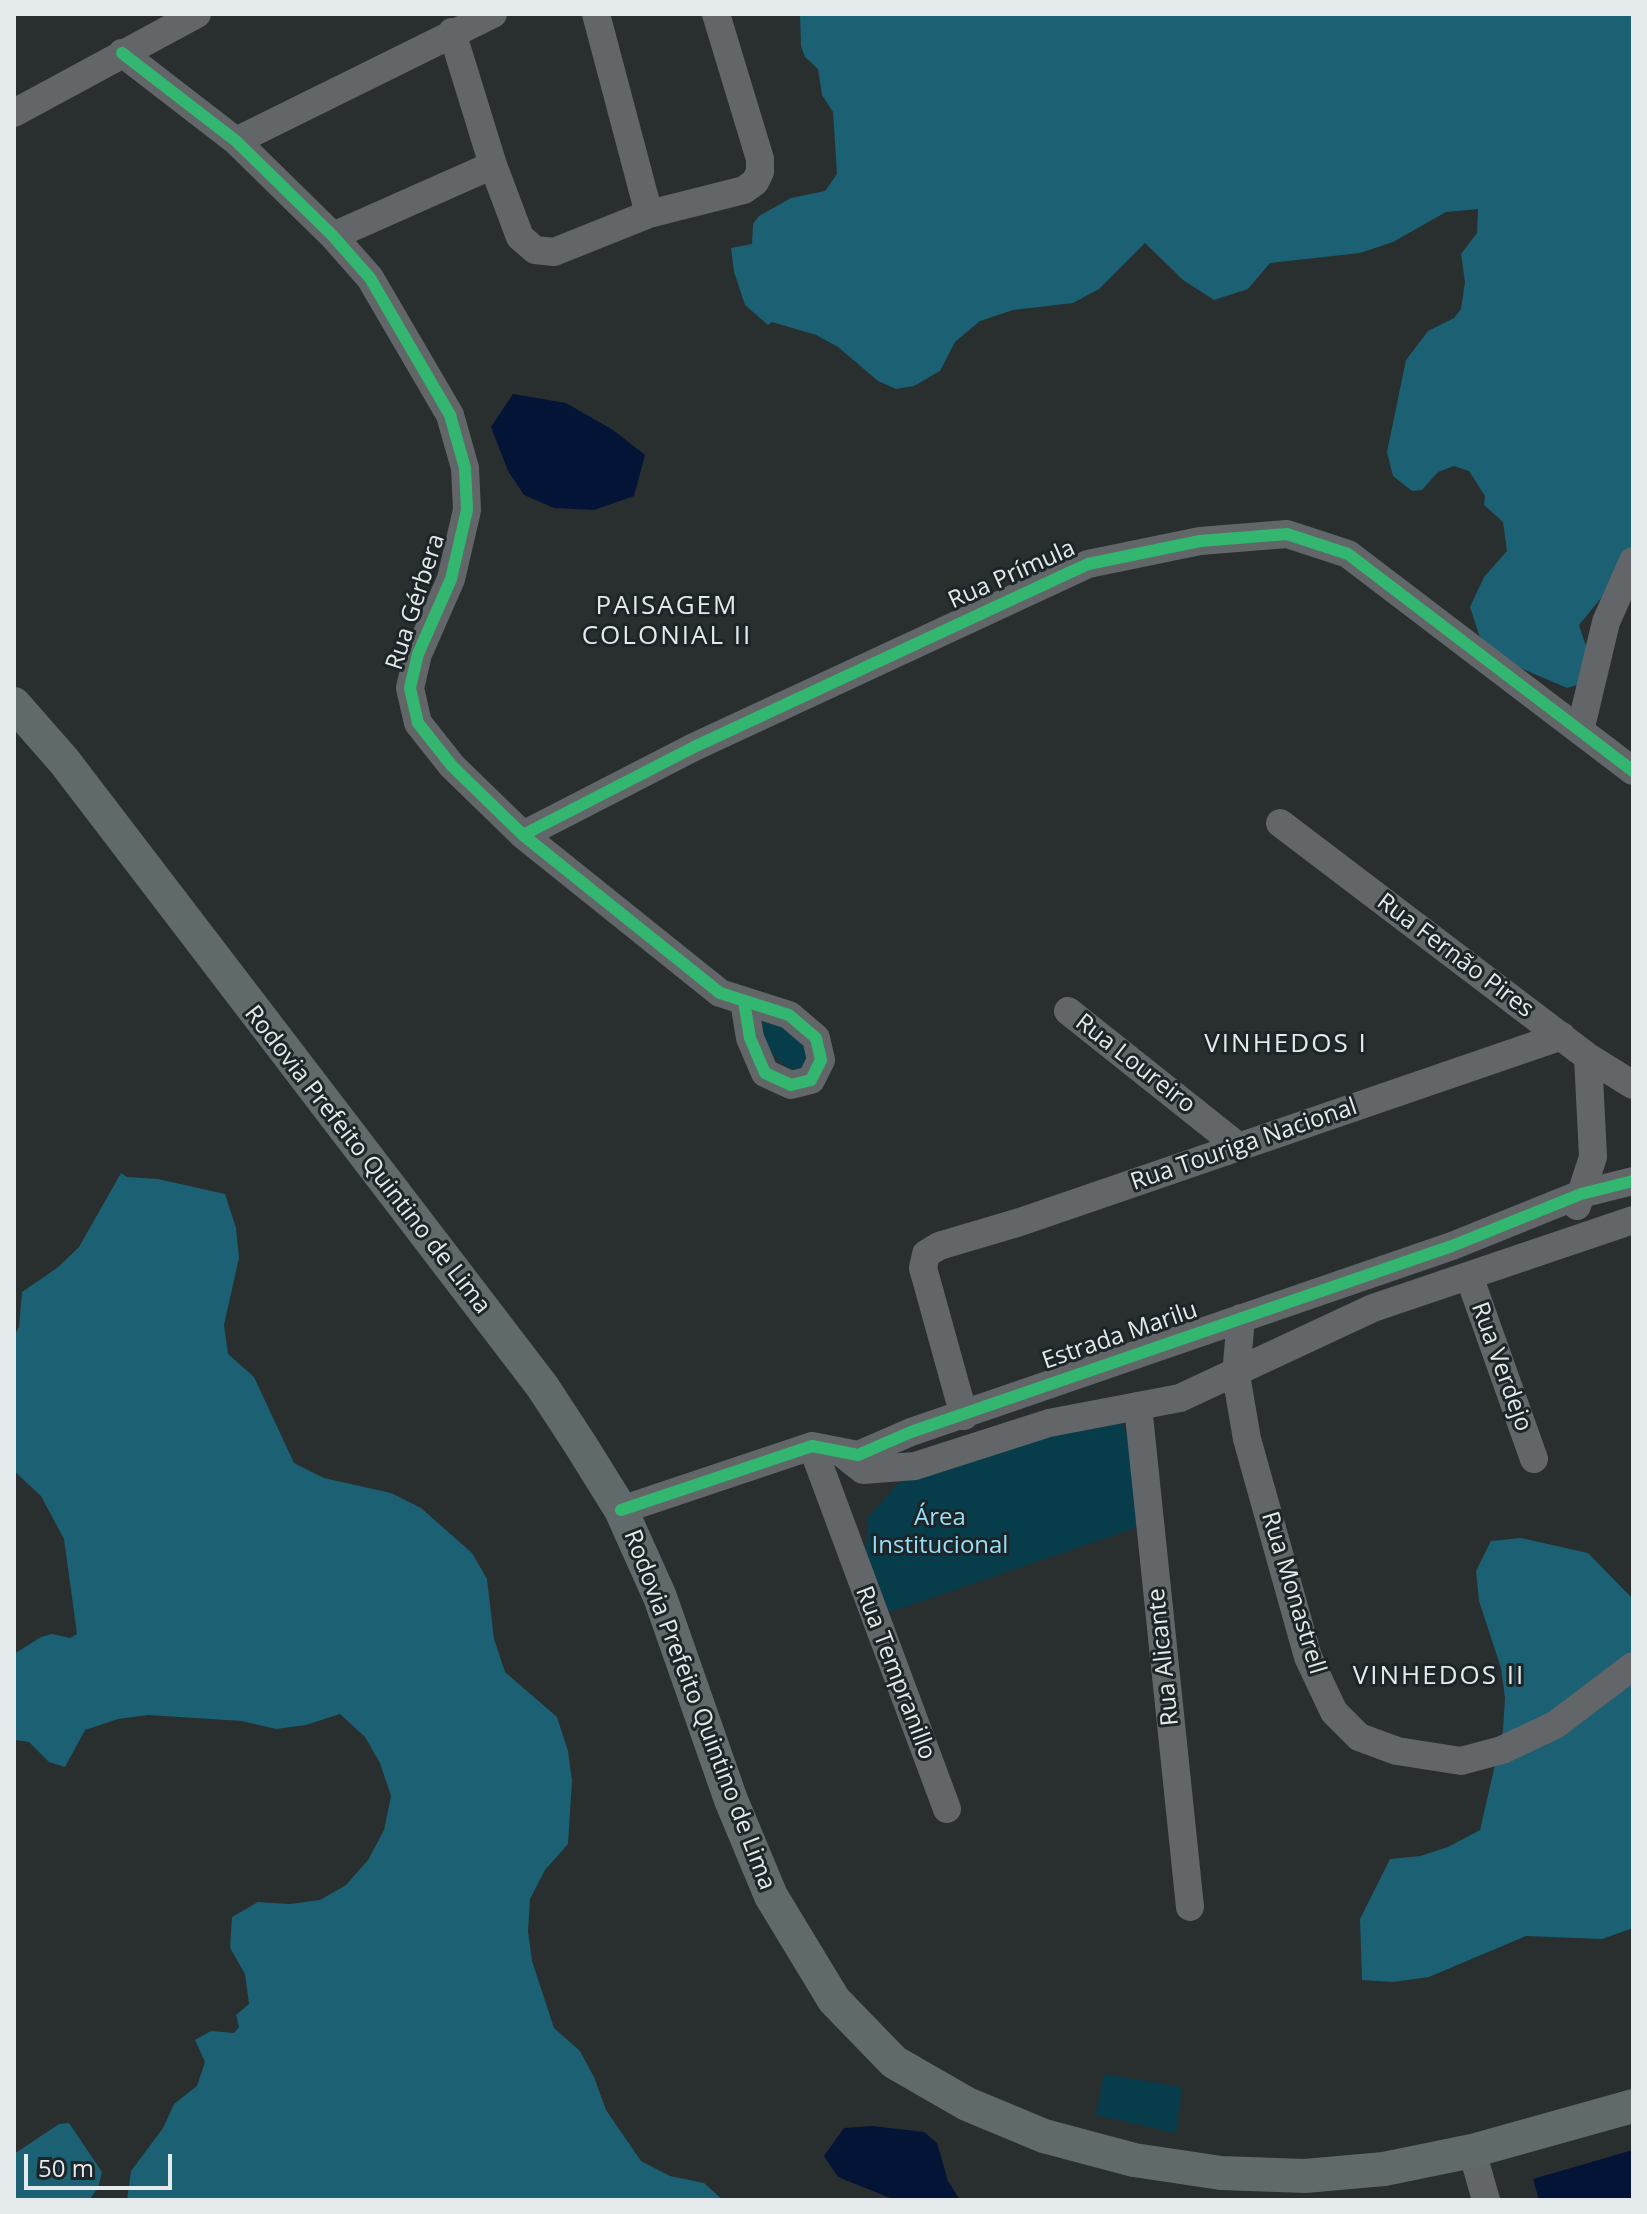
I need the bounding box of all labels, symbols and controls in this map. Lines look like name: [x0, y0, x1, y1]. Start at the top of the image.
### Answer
street label: Rua Gérbera: [380, 530, 452, 674]
street label: Rua Prímula: [944, 534, 1080, 616]
district label: PAISAGEM COLONIAL II: [582, 591, 752, 652]
street label: Rua Fernão Pires: [1371, 888, 1539, 1024]
street label: Rodovia Prefeito Quintino de Lima: [238, 1000, 496, 1320]
street label: Rua Loureiro: [1069, 1008, 1201, 1120]
district label: VINHEDOS I: [1204, 1029, 1368, 1061]
street label: Rua Touriga Nacional: [1127, 1093, 1361, 1197]
street label: Estrada Marilu: [1039, 1296, 1201, 1376]
street label: Rua Verdejo: [1464, 1298, 1538, 1436]
park label: Área Institucional: [872, 1504, 1008, 1560]
street label: Rua Monastrell: [1255, 1508, 1331, 1678]
street label: Rodovia Prefeito Quintino de Lima: [617, 1526, 781, 1894]
street label: Rua Tempranillo: [849, 1582, 941, 1764]
street label: Rua Alicante: [1142, 1587, 1186, 1727]
district label: VINHEDOS II: [1353, 1661, 1525, 1693]
scale bar: [28, 2138, 176, 2188]
text: 50 m: [38, 2151, 94, 2184]

